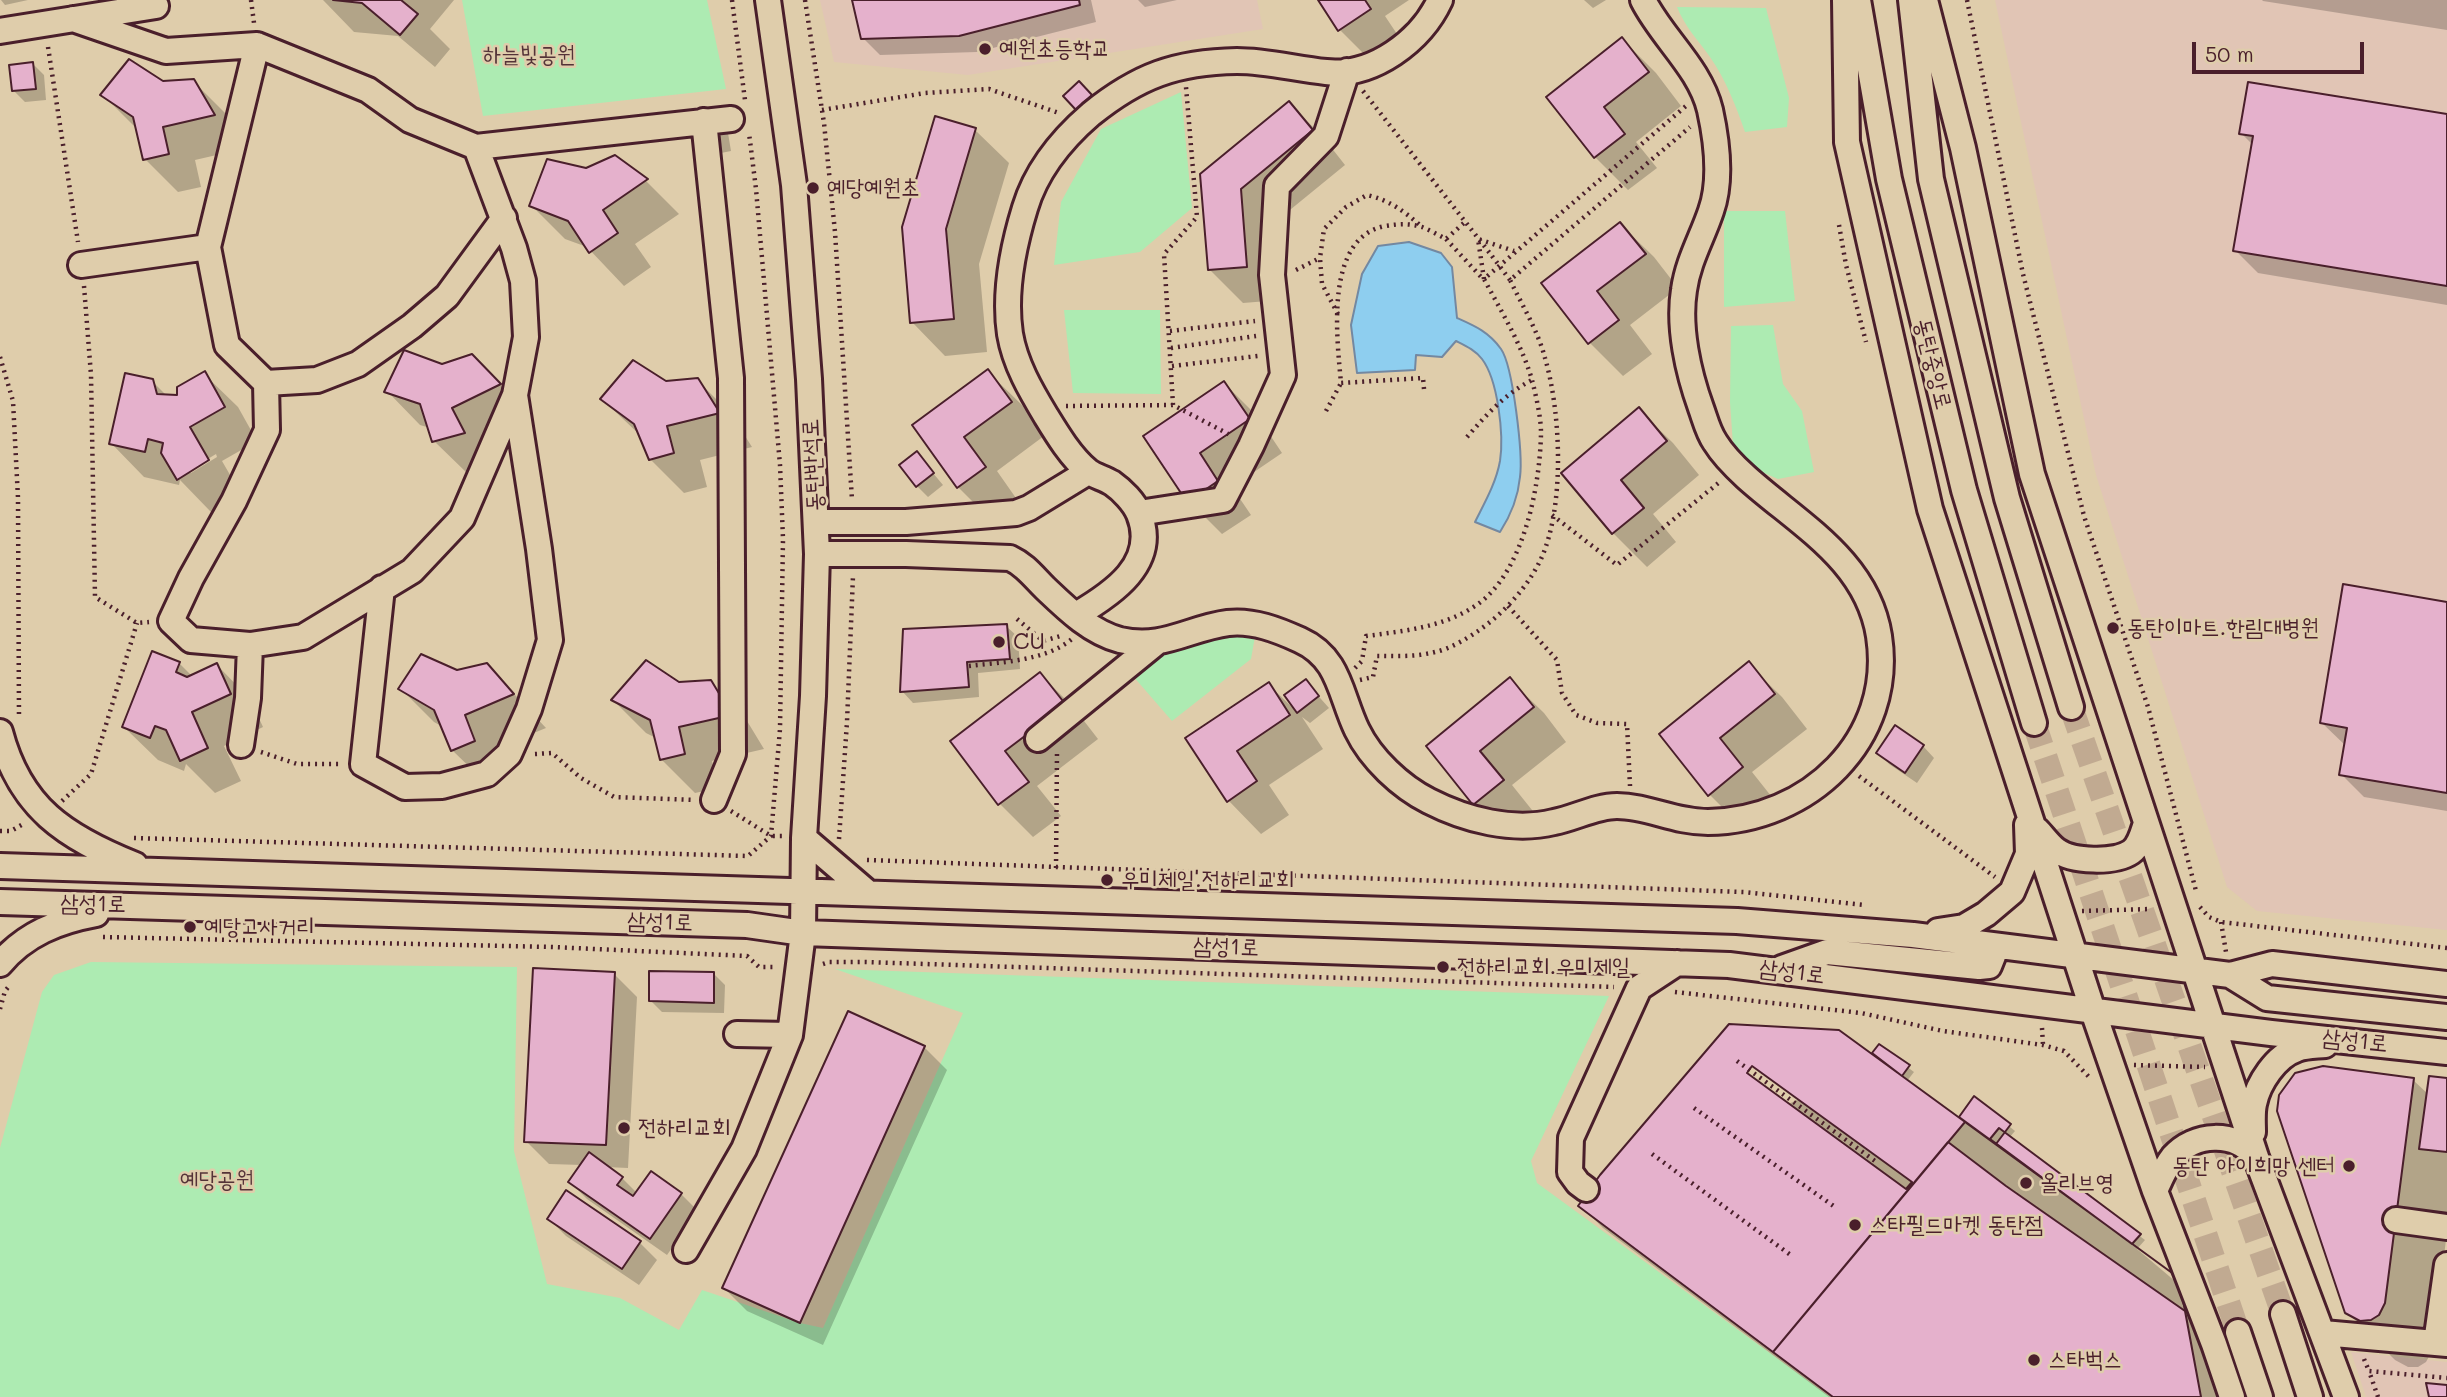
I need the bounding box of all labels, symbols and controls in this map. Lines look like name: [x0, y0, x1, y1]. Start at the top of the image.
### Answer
scale bar: [2195, 28, 2366, 72]
place label: 예원초등학교: [999, 35, 1110, 63]
text: 50 m: [2205, 40, 2254, 67]
park label: 하늘빛공원: [483, 41, 575, 69]
marker: 예원초등학교: [977, 41, 993, 57]
place label: 예당예원초: [827, 174, 920, 202]
marker: 예당예원초: [805, 180, 821, 196]
street label: 동탄중앙로: [1908, 316, 1958, 412]
street label: 동탄반석로: [797, 418, 829, 512]
place label: 동탄이마트.한림대병원: [2127, 614, 2319, 642]
marker: 동탄이마트.한림대병원: [2105, 620, 2121, 636]
place label: CU: [1013, 628, 1045, 656]
marker: CU: [991, 634, 1007, 650]
place label: 우미제일.전하리교회: [1121, 866, 1294, 894]
marker: 우미제일.전하리교회: [1099, 872, 1115, 888]
street label: 삼성1로: [60, 890, 126, 918]
street label: 삼성1로: [627, 907, 693, 937]
place label: 예당고사거리: [204, 913, 315, 941]
marker: 예당고사거리: [182, 919, 198, 935]
street label: 삼성1로: [1193, 932, 1259, 962]
place label: 전하리교회.우미제일: [1457, 953, 1630, 981]
street label: 삼성1로: [1758, 954, 1826, 990]
marker: 전하리교회.우미제일: [1435, 959, 1451, 975]
street label: 삼성1로: [2321, 1024, 2389, 1058]
place label: 전하리교회: [638, 1114, 731, 1142]
marker: 전하리교회: [616, 1120, 632, 1136]
place label: 동탄 아이희망 센터: [2172, 1152, 2335, 1180]
marker: 동탄 아이희망 센터: [2341, 1158, 2357, 1174]
park label: 예당공원: [180, 1166, 254, 1194]
place label: 올리브영: [2040, 1169, 2114, 1197]
marker: 올리브영: [2018, 1175, 2034, 1191]
place label: 스타필드마켓 동탄점: [1869, 1211, 2043, 1239]
marker: 스타필드마켓 동탄점: [1847, 1217, 1863, 1233]
place label: 스타벅스: [2048, 1346, 2122, 1374]
marker: 스타벅스: [2026, 1352, 2042, 1368]

